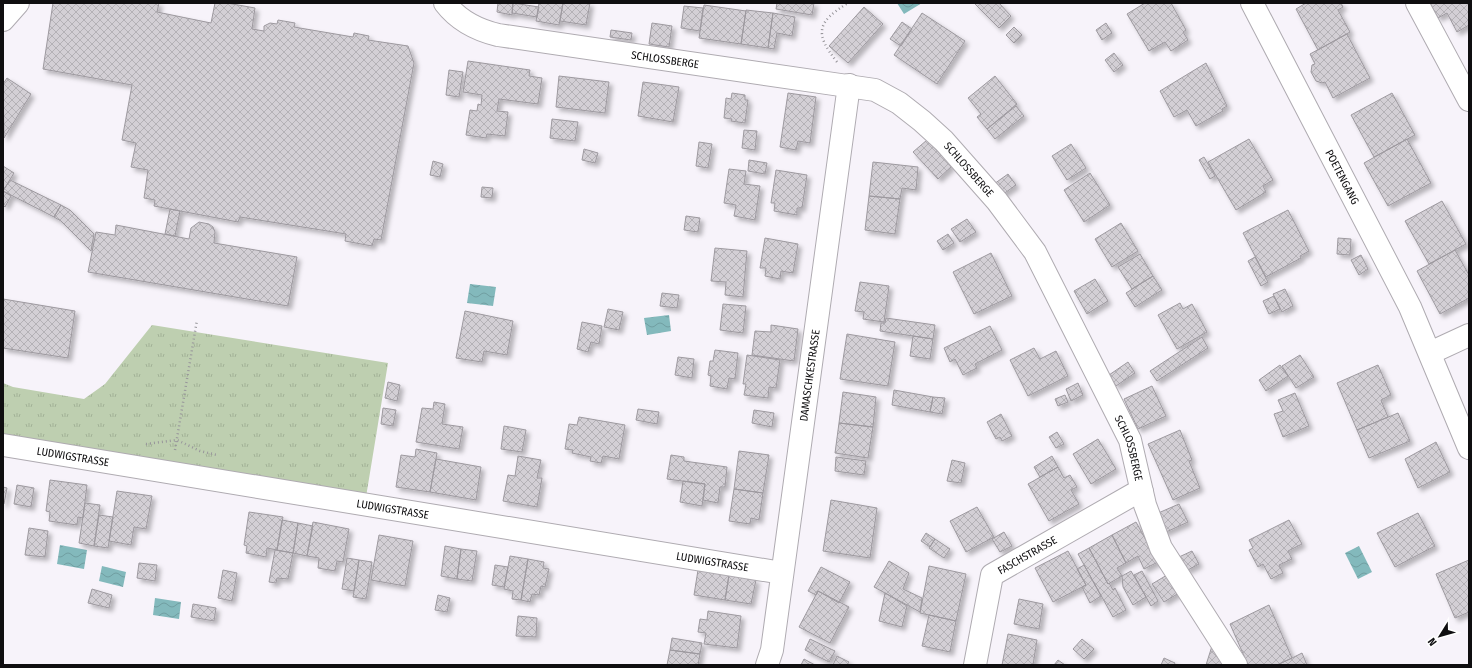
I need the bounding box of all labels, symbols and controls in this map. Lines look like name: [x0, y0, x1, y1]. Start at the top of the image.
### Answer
street label: SCHLOSSBERGE: [630, 48, 700, 71]
street label: SCHLOSSBERGE: [941, 139, 996, 199]
street label: POETENGANG: [1323, 147, 1362, 206]
street label: DAMASCHKESTRASSE: [797, 329, 822, 422]
street label: SCHLOSSBERGE: [1112, 413, 1146, 482]
street label: LUDWIGSTRASSE: [36, 444, 110, 469]
street label: LUDWIGSTRASSE: [356, 497, 430, 521]
street label: FASCHSTRASSE: [995, 533, 1059, 577]
street label: LUDWIGSTRASSE: [675, 549, 750, 574]
north arrow: [1420, 616, 1460, 656]
text: N: [1425, 635, 1440, 648]

